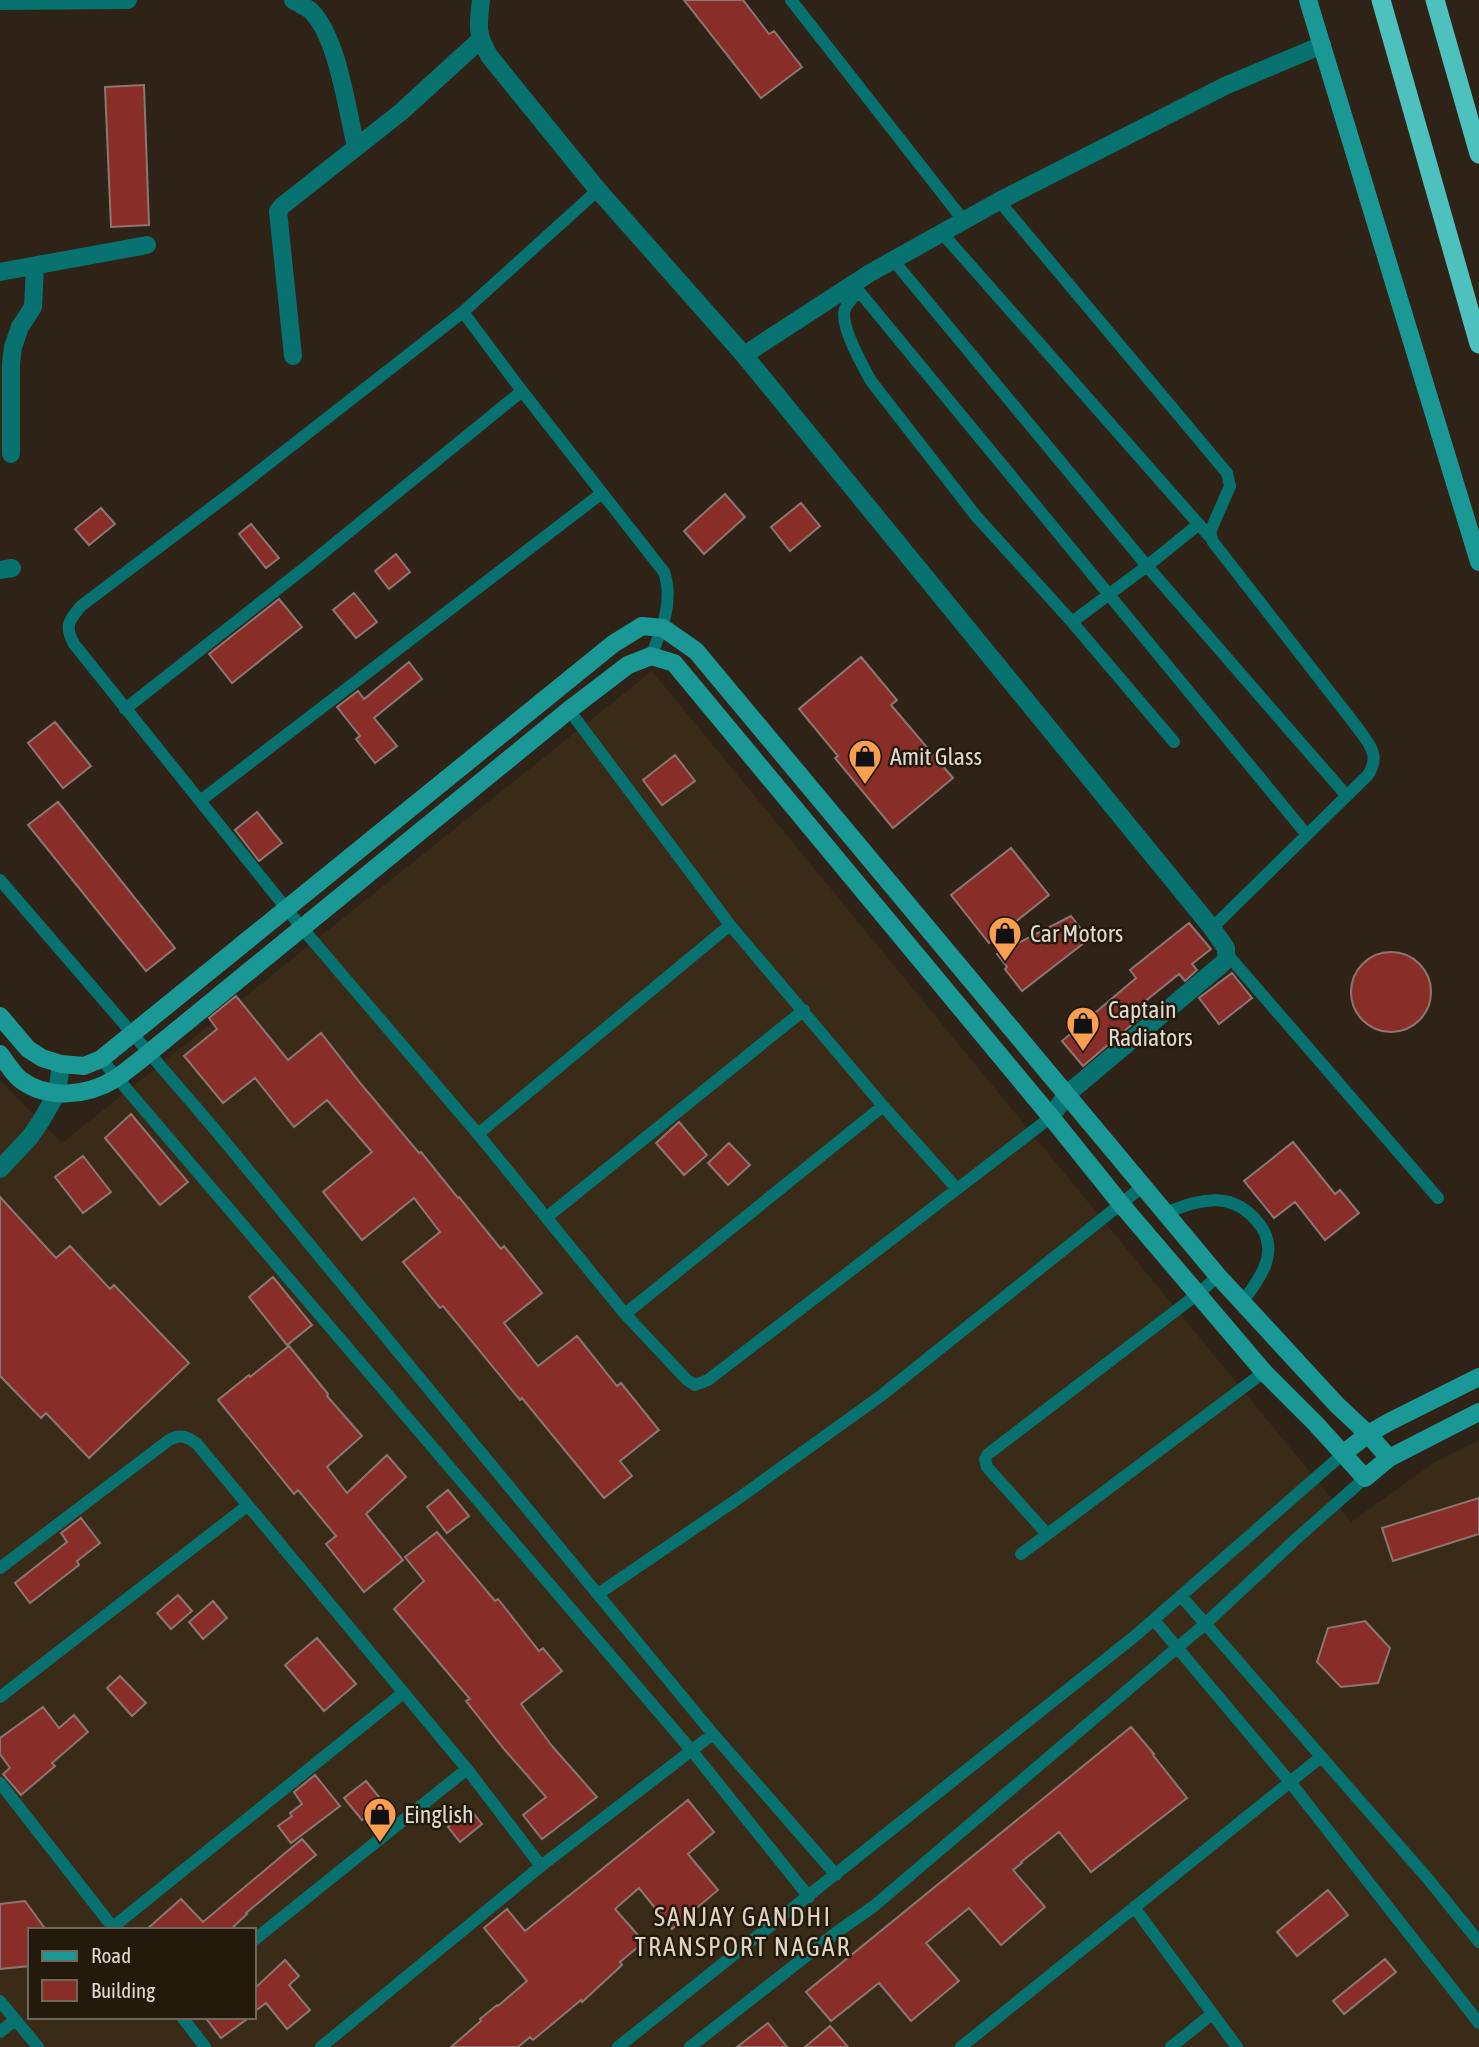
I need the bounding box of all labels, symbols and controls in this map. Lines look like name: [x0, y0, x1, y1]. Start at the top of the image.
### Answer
shop icon: Amit Glass: [846, 737, 884, 786]
place label: Amit Glass: [890, 743, 982, 770]
shop icon: Car Motors: [986, 914, 1024, 963]
place label: Car Motors: [1030, 920, 1123, 947]
place label: Captain Radiators: [1108, 996, 1193, 1051]
shop icon: Captain Radiators: [1064, 1004, 1102, 1053]
shop icon: Einglish: [361, 1795, 399, 1844]
place label: Einglish: [404, 1801, 474, 1828]
district label: SANJAY GANDHI TRANSPORT NAGAR: [635, 1902, 851, 1962]
legend: [28, 1928, 256, 2019]
text: Road: [91, 1943, 131, 1967]
text: Building: [91, 1978, 155, 2002]

